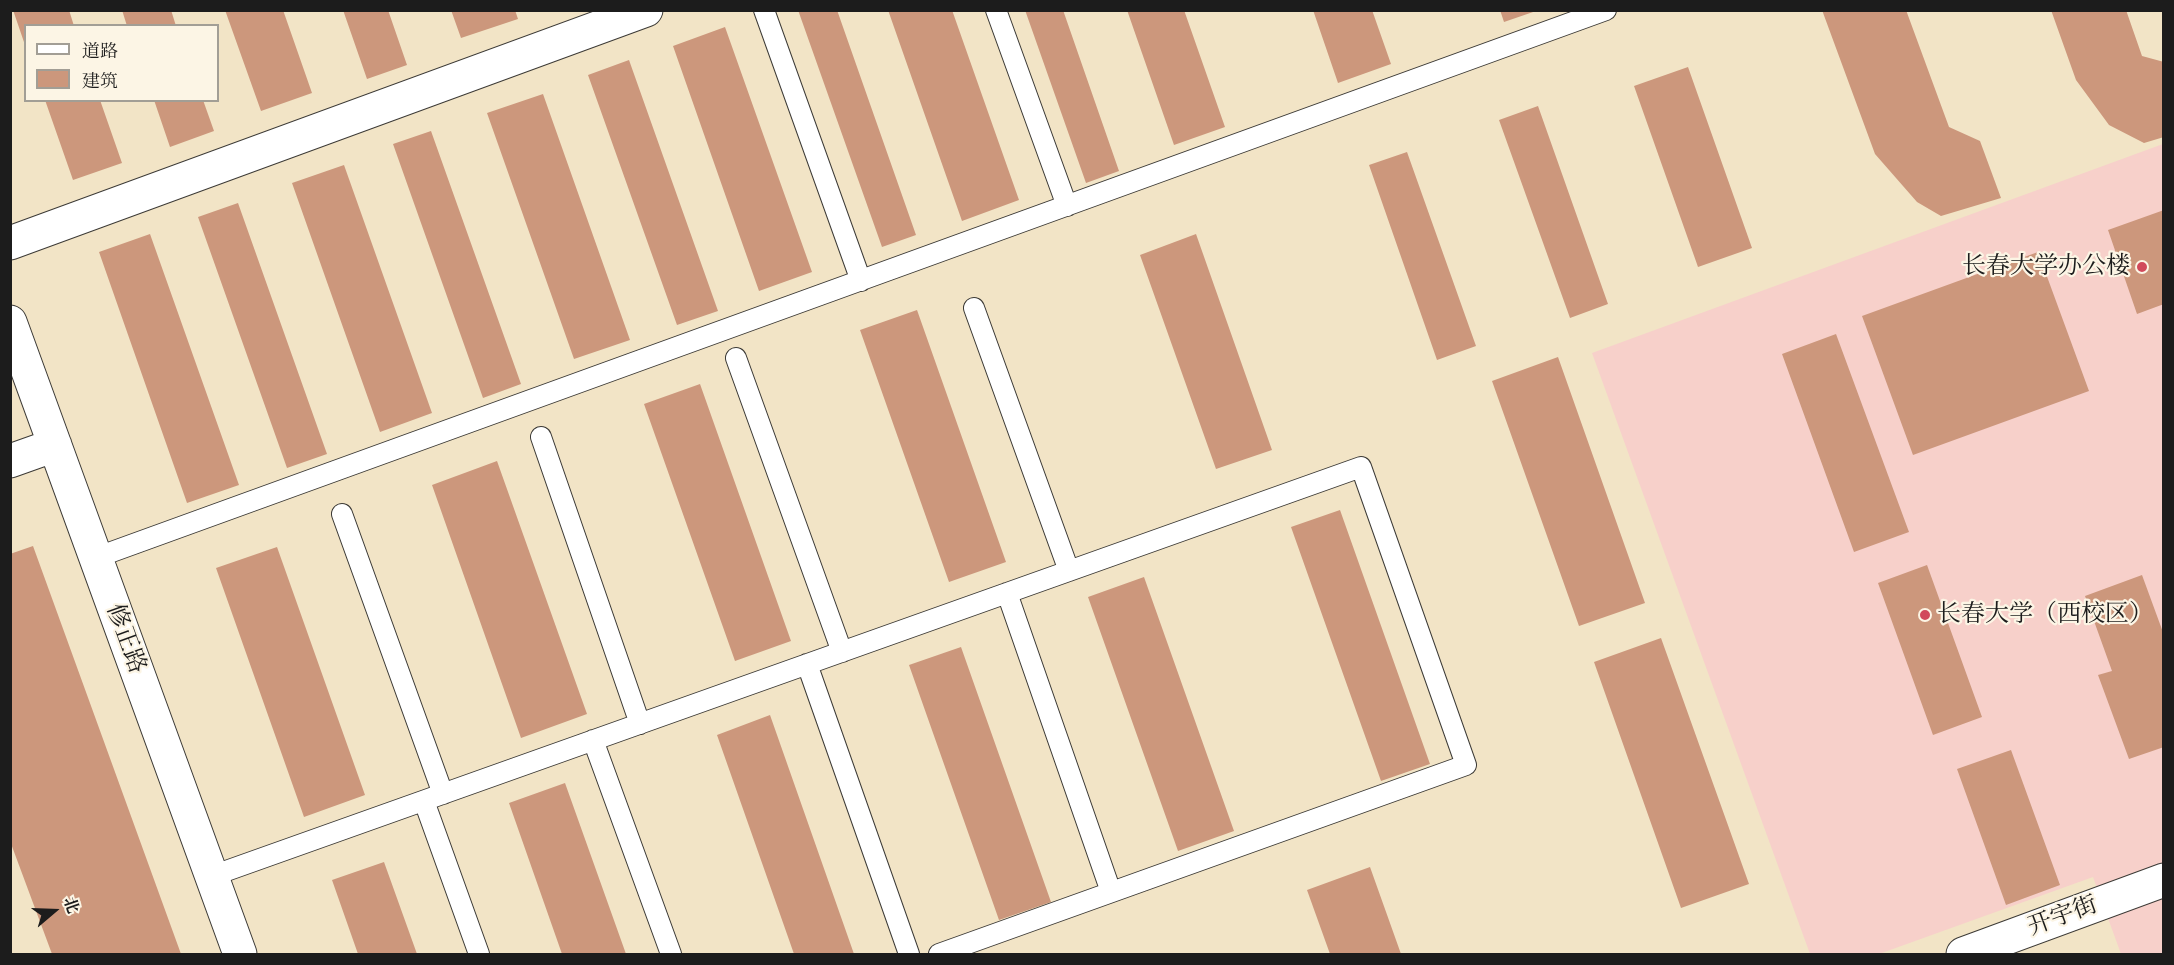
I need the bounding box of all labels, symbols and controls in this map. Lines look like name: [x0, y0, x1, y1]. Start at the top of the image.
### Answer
legend: [24, 24, 219, 102]
text: 道路: [82, 40, 118, 63]
text: 建筑: [82, 70, 118, 93]
place label: 长春大学办公楼: [1962, 253, 2130, 281]
marker: 长春大学办公楼: [2135, 260, 2149, 274]
street label: 修正路: [99, 600, 151, 678]
place label: 长春大学（西校区）: [1937, 601, 2153, 629]
marker: 长春大学（西校区）: [1918, 608, 1932, 622]
north arrow: [24, 881, 84, 941]
street label: 开宇街: [2024, 891, 2102, 943]
text: 北: [59, 894, 83, 916]

